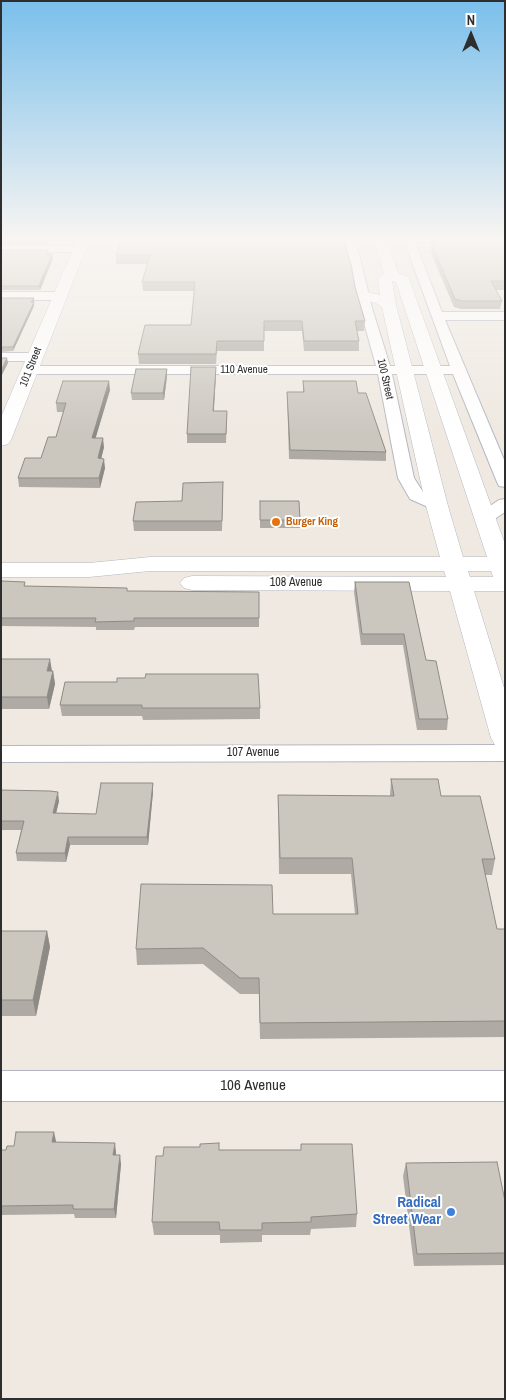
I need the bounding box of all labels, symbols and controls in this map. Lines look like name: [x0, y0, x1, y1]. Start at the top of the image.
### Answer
north arrow: [446, 10, 496, 60]
text: N: [467, 11, 475, 29]
street label: 101 Street: [17, 345, 45, 389]
street label: 100 Street: [374, 357, 396, 401]
street label: 110 Avenue: [220, 363, 268, 377]
place label: Burger King: [286, 515, 338, 529]
marker: Burger King: [270, 516, 282, 528]
street label: 108 Avenue: [270, 576, 322, 590]
street label: 107 Avenue: [227, 746, 279, 760]
street label: 106 Avenue: [220, 1077, 286, 1095]
place label: Radical Street Wear: [373, 1194, 441, 1229]
marker: Radical Street Wear: [445, 1206, 457, 1218]

